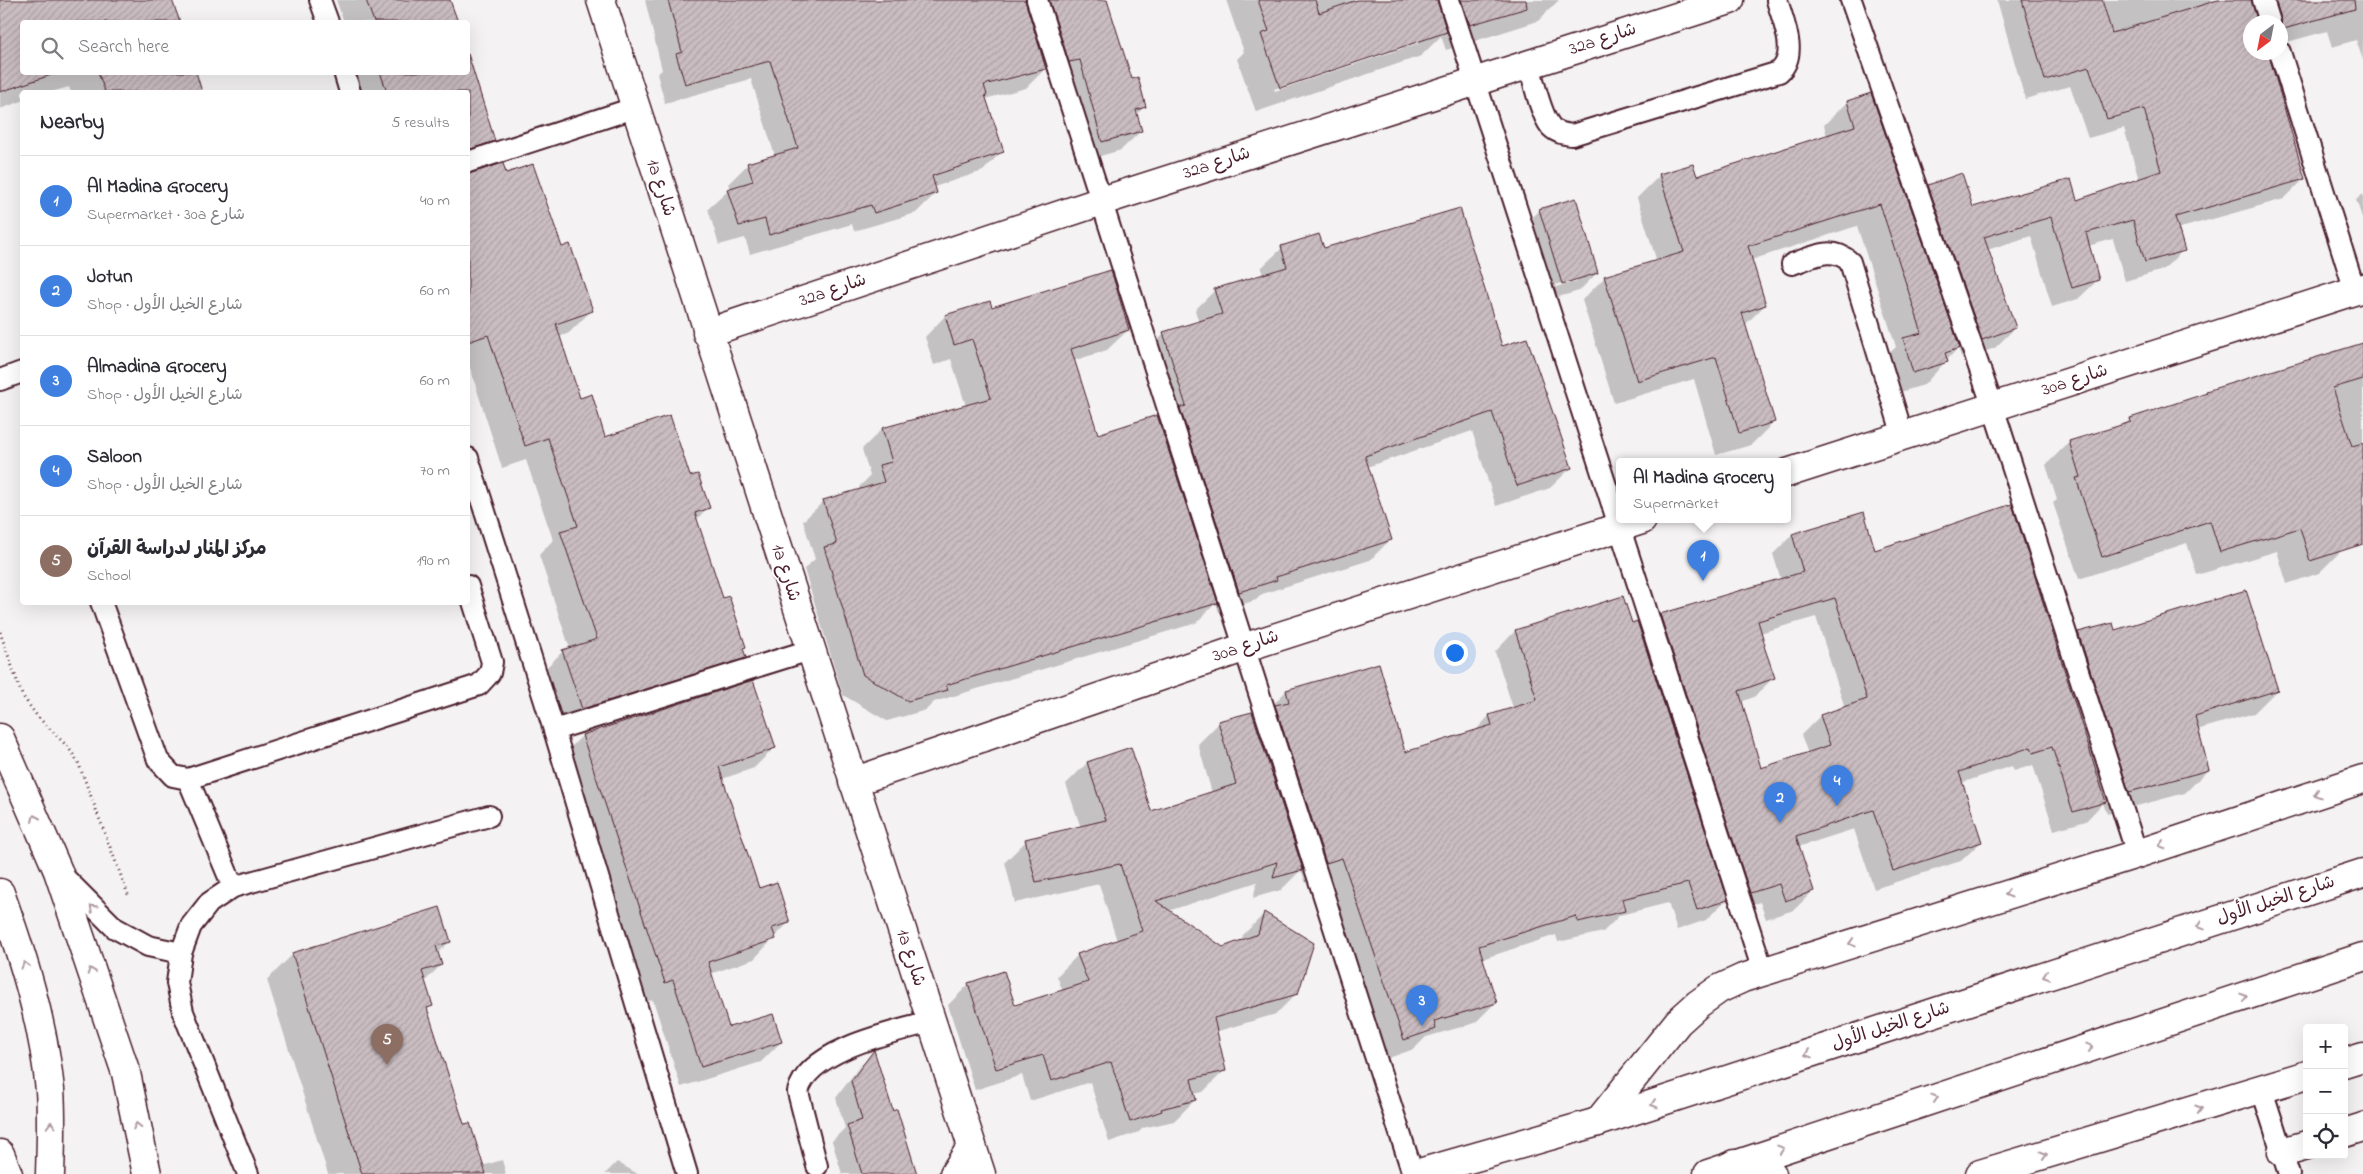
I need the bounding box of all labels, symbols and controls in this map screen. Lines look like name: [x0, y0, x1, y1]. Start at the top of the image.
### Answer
north arrow: [2243, 15, 2288, 60]
street label: 32a شارع: [1566, 17, 1640, 63]
search box: [20, 20, 470, 75]
icon: search: [38, 34, 66, 62]
text: Search here: [78, 34, 169, 61]
text: Nearby: [40, 108, 104, 138]
text: 5 results: [391, 111, 450, 135]
street label: 32a شارع: [1180, 141, 1254, 187]
street label: 1a شارع: [639, 156, 681, 220]
text: Al Madina Grocery: [87, 174, 228, 201]
text: 1: [53, 189, 59, 213]
text: 40 m: [420, 189, 450, 213]
text: Supermarket · 30a شارع: [87, 203, 245, 227]
text: Jotun: [87, 264, 133, 291]
street label: 32a شارع: [796, 267, 870, 315]
text: 2: [52, 279, 60, 303]
text: 60 m: [420, 279, 450, 303]
text: Shop · شارع الخيل الأول: [87, 293, 243, 317]
text: Almadina Grocery: [87, 354, 226, 381]
street label: 30a شارع: [2038, 358, 2112, 404]
text: 3: [53, 369, 59, 393]
text: 60 m: [420, 369, 450, 393]
text: Shop · شارع الخيل الأول: [87, 383, 243, 407]
text: Saloon: [87, 444, 142, 471]
popup: [1616, 458, 1791, 523]
text: 4: [53, 459, 59, 483]
text: 70 m: [420, 459, 450, 483]
text: Al Madina Grocery: [1633, 465, 1774, 492]
text: Shop · شارع الخيل الأول: [87, 473, 243, 497]
text: Supermarket: [1633, 492, 1719, 516]
text: مركز المنار لدراسة القرآن: [87, 536, 267, 563]
pin: 1: [1687, 540, 1719, 581]
street label: 1a شارع: [764, 541, 806, 605]
text: 5: [51, 549, 61, 573]
text: 190 m: [417, 549, 450, 573]
text: School: [87, 564, 131, 588]
street label: 30a شارع: [1209, 624, 1283, 670]
your location: [1442, 640, 1468, 666]
pin: 4: [1821, 765, 1853, 806]
pin: 2: [1764, 782, 1796, 823]
one-way arrow: [2313, 789, 2321, 799]
one-way arrow: [30, 814, 41, 823]
one-way arrow: [2159, 840, 2167, 850]
street label: شارع الخيل الأول: [2213, 869, 2339, 932]
one-way arrow: [2004, 889, 2012, 899]
one-way arrow: [90, 905, 99, 914]
one-way arrow: [2197, 920, 2205, 930]
street label: 1a شارع: [889, 926, 931, 990]
one-way arrow: [1849, 937, 1857, 947]
one-way arrow: [20, 961, 31, 970]
one-way arrow: [87, 967, 97, 975]
one-way arrow: [2042, 971, 2050, 981]
pin: 3: [1406, 985, 1438, 1026]
one-way arrow: [2239, 992, 2248, 1002]
street label: شارع الخيل الأول: [1828, 995, 1954, 1058]
pin: 5: [371, 1024, 403, 1065]
map controls: [2303, 1024, 2348, 1159]
button: +: [2303, 1024, 2348, 1069]
one-way arrow: [2085, 1043, 2093, 1053]
one-way arrow: [1804, 1048, 1813, 1058]
button: −: [2303, 1069, 2348, 1114]
one-way arrow: [1931, 1094, 1939, 1104]
one-way arrow: [1650, 1099, 1658, 1109]
one-way arrow: [2195, 1104, 2203, 1114]
button: locate: [2303, 1114, 2348, 1159]
one-way arrow: [46, 1121, 56, 1129]
one-way arrow: [132, 1122, 143, 1131]
one-way arrow: [1776, 1145, 1785, 1155]
one-way arrow: [2039, 1151, 2047, 1161]

